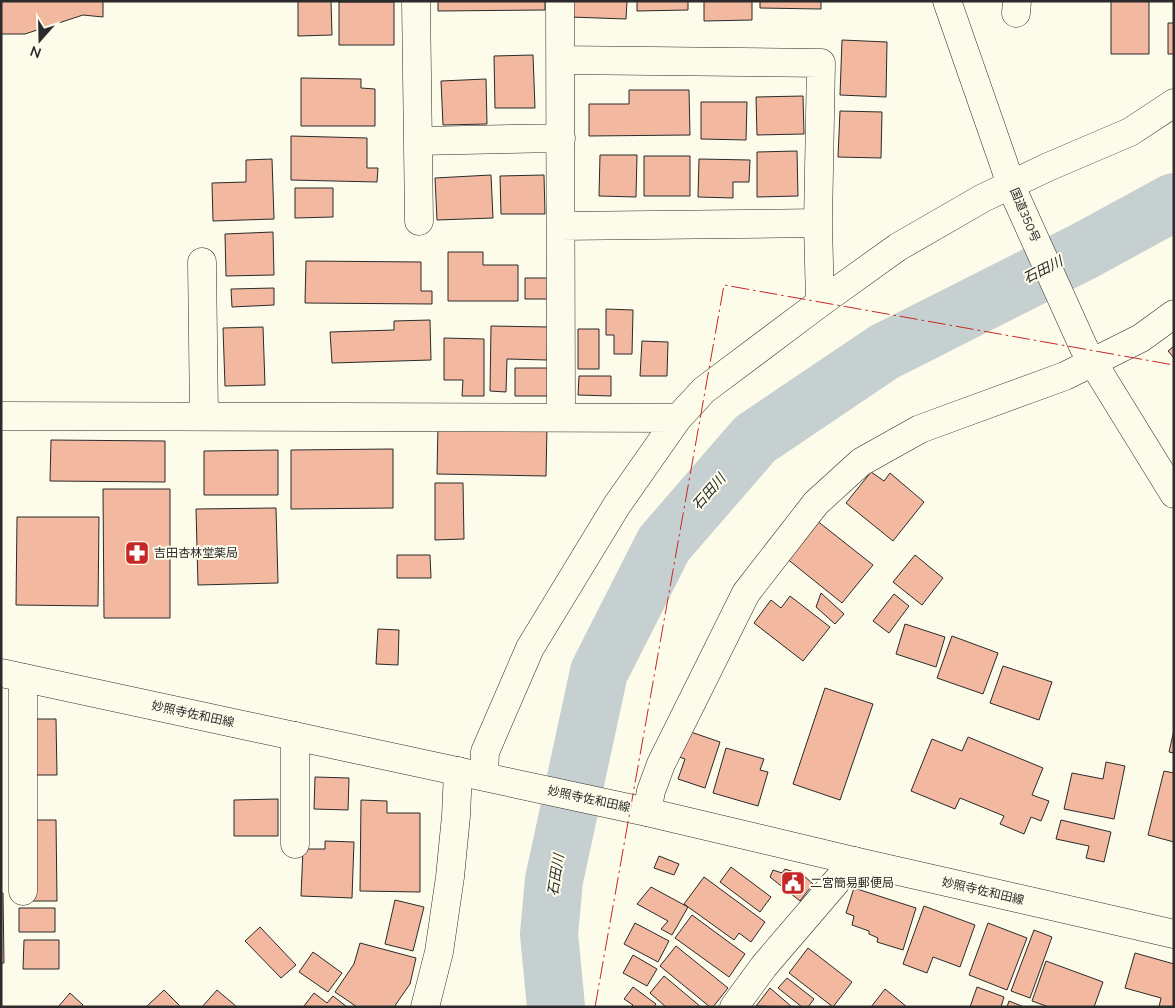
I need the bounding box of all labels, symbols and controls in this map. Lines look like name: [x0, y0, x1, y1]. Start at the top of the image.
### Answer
north arrow: [15, 15, 65, 65]
text: N: [28, 41, 44, 62]
street label: 国道350号: [1006, 185, 1044, 245]
water label: 石田川: [1020, 251, 1068, 288]
water label: 石田川: [688, 468, 731, 514]
pharmacy icon: 吉田杏林堂薬局: [124, 540, 150, 566]
place label: 吉田杏林堂薬局: [154, 545, 238, 561]
street label: 妙照寺佐和田線: [150, 697, 236, 731]
street label: 妙照寺佐和田線: [546, 782, 632, 816]
water label: 石田川: [543, 851, 569, 897]
public building icon: 二宮簡易郵便局: [780, 870, 806, 896]
street label: 妙照寺佐和田線: [940, 874, 1026, 908]
place label: 二宮簡易郵便局: [810, 875, 894, 891]

